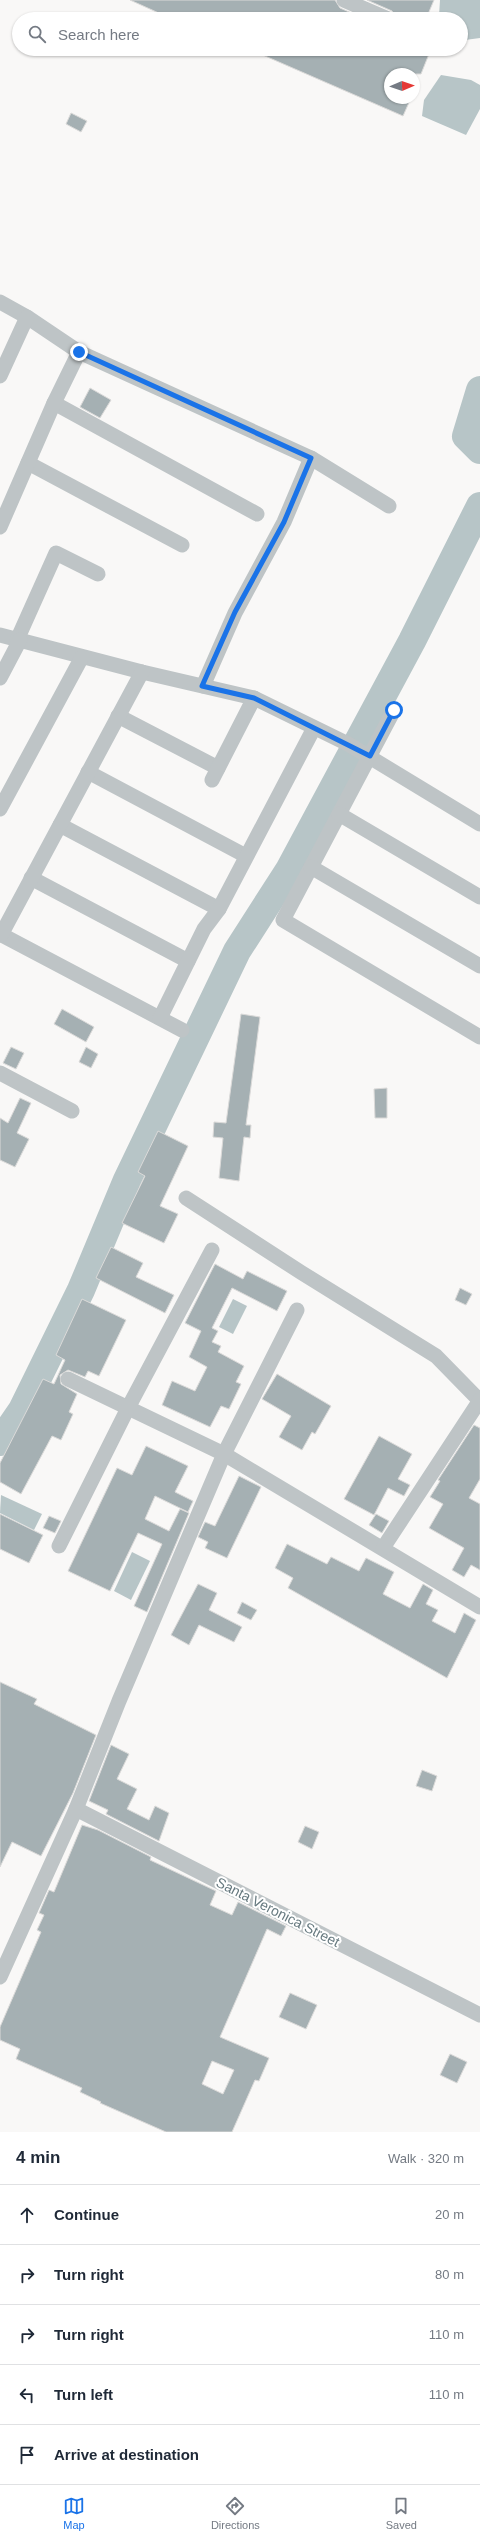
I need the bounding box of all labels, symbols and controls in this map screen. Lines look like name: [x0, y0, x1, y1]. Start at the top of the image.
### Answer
search box: [12, 12, 468, 56]
icon: search: [26, 23, 48, 45]
text: Search here: [58, 26, 140, 43]
north arrow: [384, 68, 420, 104]
route end: [70, 343, 88, 361]
route start: [385, 701, 403, 719]
street label: Santa Veronica Street: [214, 1874, 342, 1950]
text: 4 min: [16, 2148, 60, 2167]
text: Walk · 320 m: [388, 2151, 464, 2166]
icon: ahead: [16, 2204, 38, 2226]
text: Continue: [54, 2206, 119, 2223]
text: 20 m: [435, 2207, 464, 2222]
icon: right: [16, 2264, 38, 2286]
text: Turn right: [54, 2266, 124, 2283]
text: 80 m: [435, 2267, 464, 2282]
icon: right: [16, 2324, 38, 2346]
text: Turn right: [54, 2326, 124, 2343]
text: 110 m: [429, 2327, 464, 2342]
icon: left: [16, 2384, 38, 2406]
text: Turn left: [54, 2386, 113, 2403]
text: 110 m: [429, 2387, 464, 2402]
icon: arrive: [16, 2444, 38, 2466]
text: Arrive at destination: [54, 2446, 199, 2463]
tab: Map: [63, 2495, 85, 2531]
tab: Directions: [211, 2495, 260, 2531]
tab: Saved: [386, 2495, 417, 2531]

